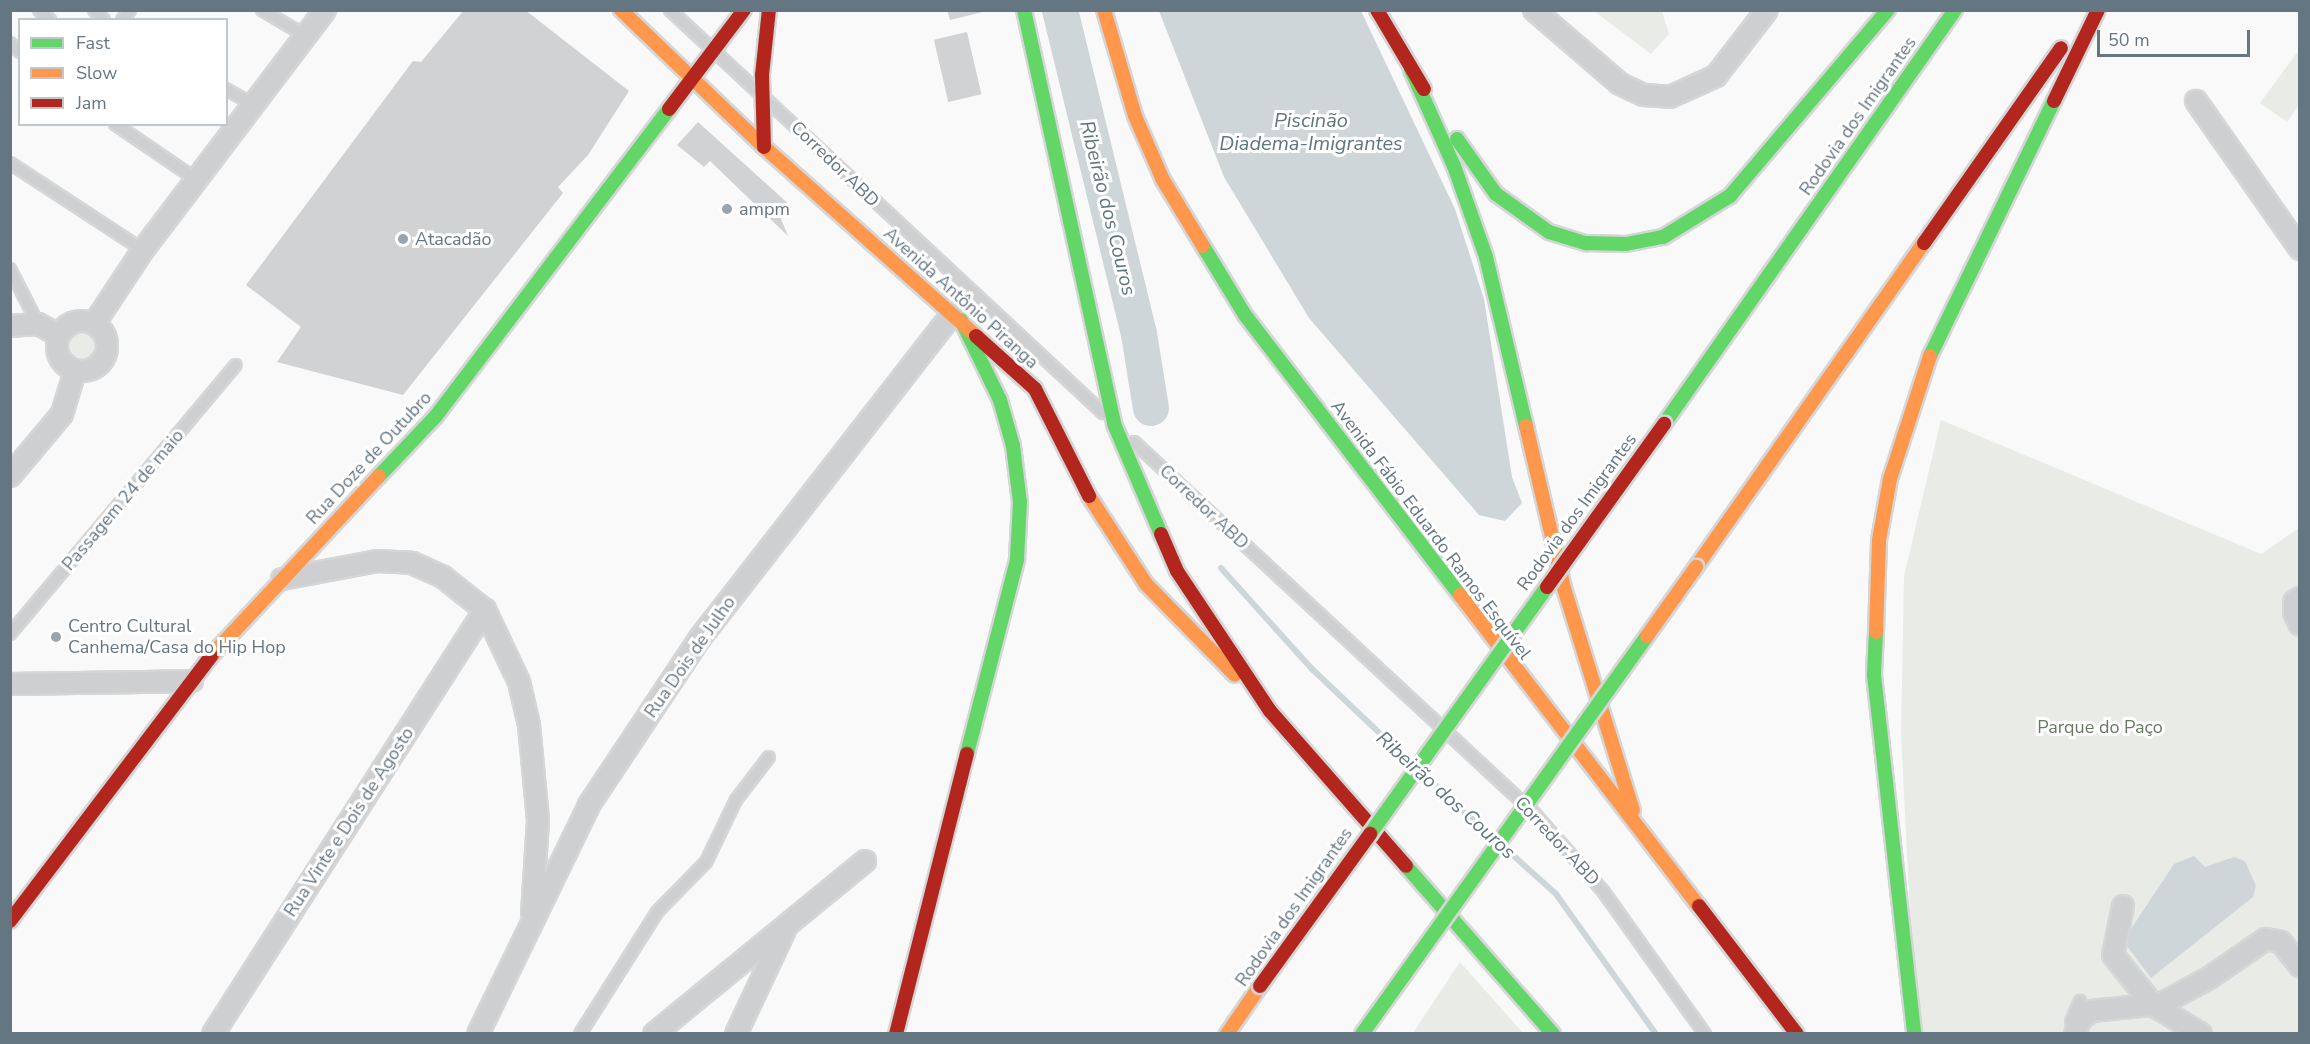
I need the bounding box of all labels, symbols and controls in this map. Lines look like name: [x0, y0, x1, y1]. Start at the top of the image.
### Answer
legend: [18, 18, 228, 126]
scale bar: [2100, 18, 2253, 56]
text: 50 m: [2108, 28, 2150, 52]
text: Fast: [76, 31, 110, 55]
street label: Rodovia dos Imigrantes: [1795, 32, 1921, 200]
text: Slow: [76, 61, 117, 85]
text: Jam: [76, 91, 107, 115]
water label: Piscinão Diadema-Imigrantes: [1219, 108, 1403, 155]
street label: Corredor ABD: [786, 117, 884, 211]
water label: Ribeirão dos Couros: [1075, 118, 1141, 298]
place label: ampm: [739, 198, 790, 220]
marker: ampm: [720, 202, 734, 216]
street label: Avenida Antônio Piranga: [879, 223, 1043, 373]
place label: Atacadão: [415, 228, 492, 250]
marker: Atacadão: [396, 232, 410, 246]
street label: Rua Doze de Outubro: [302, 387, 436, 529]
street label: Avenida Fábio Eduardo Ramos Esquível: [1326, 396, 1536, 664]
street label: Passagem 24 de maio: [58, 425, 188, 575]
street label: Rodovia dos Imigrantes: [1513, 429, 1641, 595]
street label: Corredor ABD: [1155, 460, 1253, 554]
street label: Rua Dois de Julho: [640, 592, 740, 722]
place label: Centro Cultural Canhema/Casa do Hip Hop: [68, 616, 286, 658]
marker: Centro Cultural Canhema/Casa do Hip Hop: [49, 630, 63, 644]
park label: Parque do Paço: [2037, 716, 2163, 738]
street label: Rua Vinte e Dois de Agosto: [280, 723, 418, 921]
water label: Ribeirão dos Couros: [1371, 726, 1521, 864]
street label: Corredor ABD: [1510, 792, 1604, 890]
street label: Rodovia dos Imigrantes: [1231, 823, 1357, 991]

